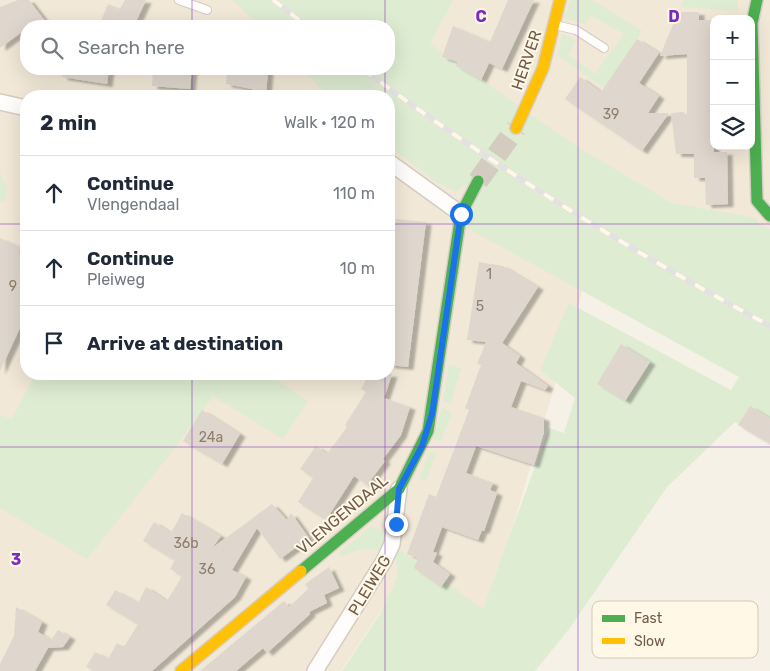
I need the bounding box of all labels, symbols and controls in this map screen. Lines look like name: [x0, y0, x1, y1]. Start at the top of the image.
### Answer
text: C: [475, 7, 487, 26]
text: D: [668, 7, 680, 26]
map controls: [710, 15, 755, 150]
button: +: [710, 15, 755, 60]
search box: [20, 20, 395, 75]
street label: HERVER: [507, 28, 546, 93]
icon: search: [38, 34, 66, 62]
text: Search here: [78, 36, 185, 59]
button: −: [710, 60, 755, 105]
button: layers: [710, 105, 755, 150]
house number: 39: [603, 106, 619, 123]
text: 2 min: [40, 110, 97, 135]
text: Walk · 120 m: [284, 113, 375, 132]
text: Continue: [87, 172, 174, 195]
icon: ahead: [40, 179, 68, 207]
text: 110 m: [333, 184, 375, 203]
text: Vlengendaal: [87, 195, 179, 214]
route start: [450, 203, 473, 226]
text: Continue: [87, 247, 174, 270]
icon: ahead: [40, 254, 68, 282]
text: 10 m: [340, 259, 375, 278]
house number: 1: [486, 266, 492, 283]
text: Pleiweg: [87, 270, 145, 289]
house number: 9: [9, 278, 17, 295]
house number: 5: [476, 298, 484, 315]
icon: arrive: [40, 329, 68, 357]
text: Arrive at destination: [87, 332, 283, 355]
house number: 24a: [199, 429, 223, 446]
street label: VLENGENDAAL: [293, 471, 392, 558]
route end: [385, 513, 408, 536]
house number: 36b: [173, 535, 199, 552]
text: 3: [11, 550, 21, 569]
street label: PLEIWEG: [344, 552, 395, 619]
house number: 36: [199, 561, 215, 578]
legend: [592, 601, 758, 658]
text: Fast: [634, 610, 663, 627]
text: Slow: [634, 633, 665, 650]

